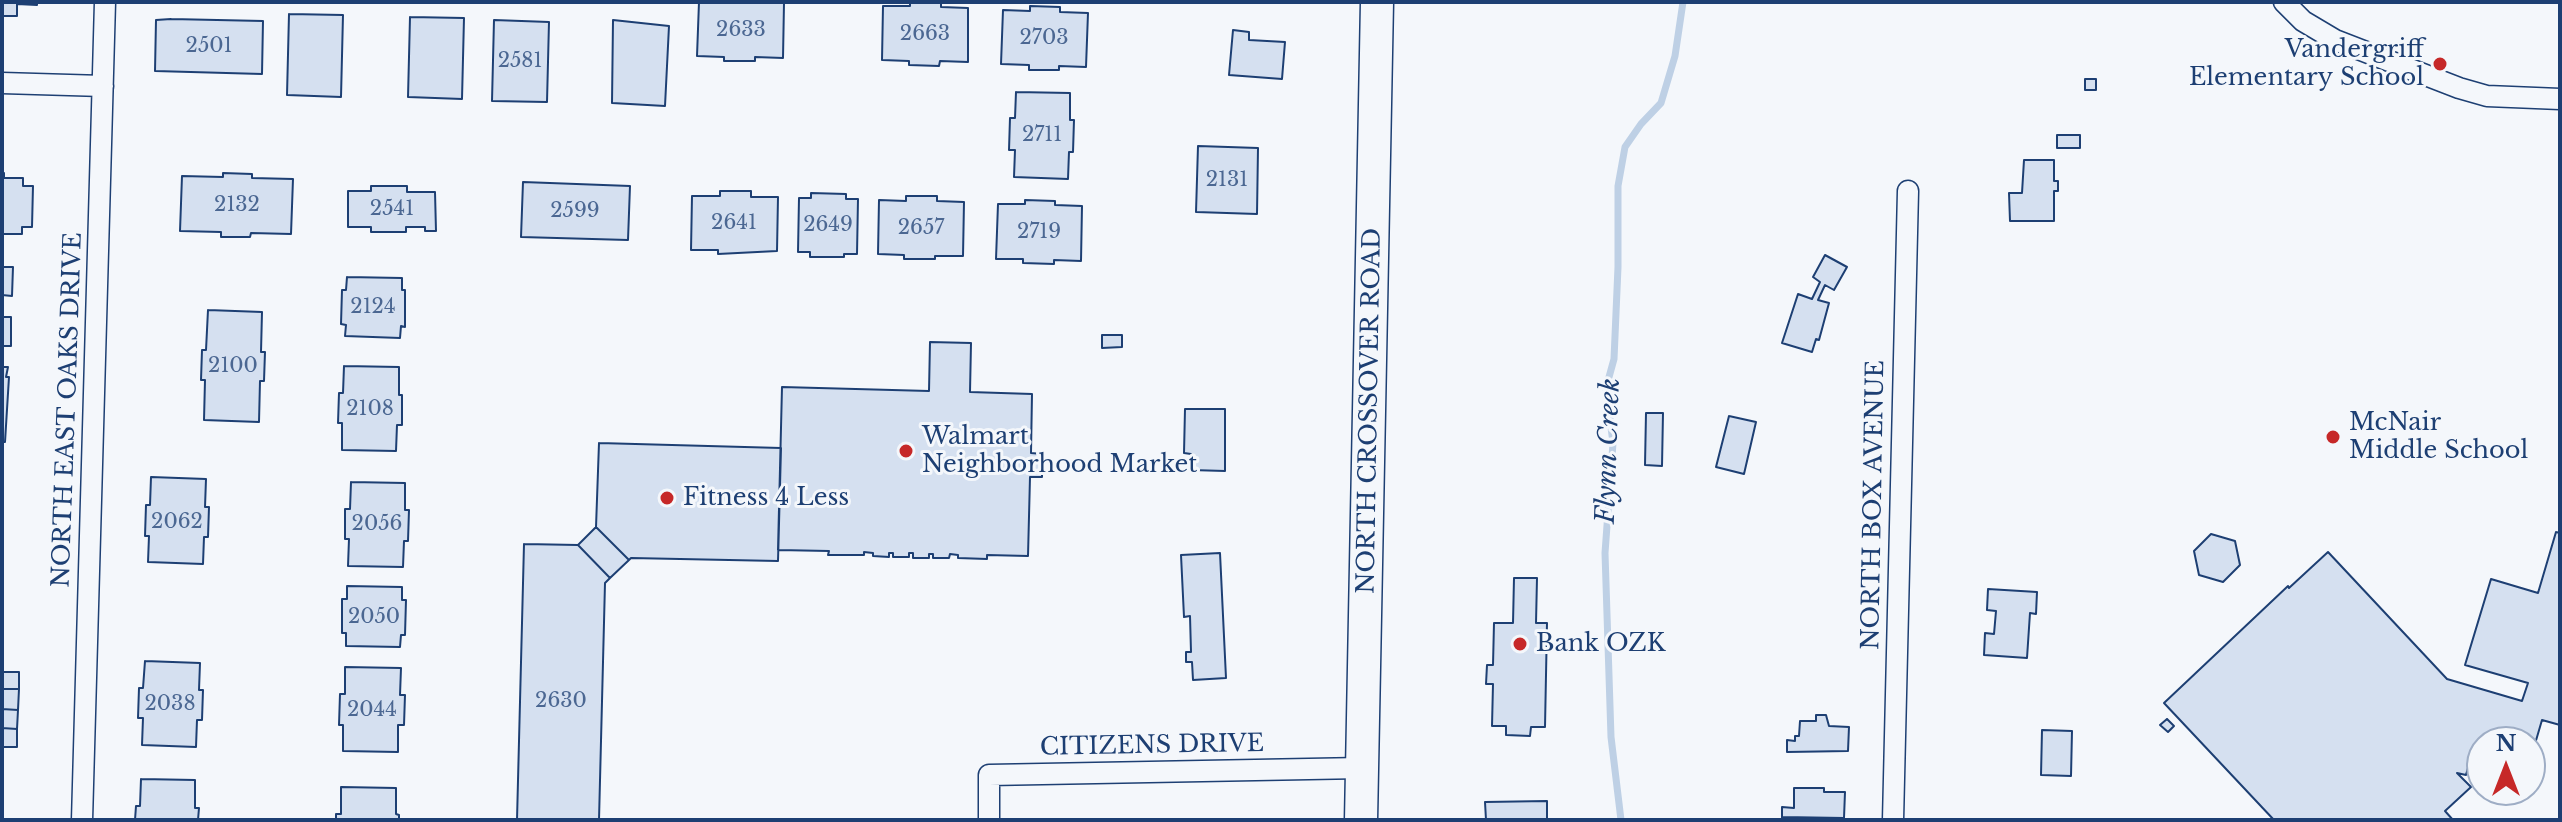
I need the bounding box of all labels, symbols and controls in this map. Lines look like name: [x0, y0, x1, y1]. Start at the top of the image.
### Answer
house number: 2633: [716, 18, 766, 42]
house number: 2663: [900, 22, 950, 46]
house number: 2703: [1020, 26, 1068, 50]
house number: 2501: [186, 34, 232, 58]
place label: Vandergriff Elementary School: [2189, 36, 2424, 92]
house number: 2581: [498, 49, 542, 73]
marker: Vandergriff Elementary School: [2431, 55, 2449, 73]
house number: 2711: [1022, 123, 1062, 147]
house number: 2131: [1206, 168, 1248, 192]
house number: 2132: [214, 193, 260, 217]
house number: 2541: [370, 197, 414, 221]
house number: 2599: [550, 199, 600, 223]
house number: 2641: [711, 211, 757, 235]
house number: 2649: [803, 213, 853, 237]
house number: 2657: [898, 216, 944, 240]
house number: 2719: [1017, 220, 1061, 244]
street label: NORTH CROSSOVER ROAD: [1352, 228, 1388, 594]
street label: NORTH EAST OAKS DRIVE: [47, 232, 89, 588]
house number: 2124: [350, 295, 396, 319]
house number: 2100: [208, 354, 258, 378]
street label: NORTH BOX AVENUE: [1857, 360, 1891, 650]
water label: Flynn Creek: [1591, 378, 1627, 524]
house number: 2108: [346, 397, 394, 421]
place label: McNair Middle School: [2349, 409, 2528, 465]
place label: Walmart Neighborhood Market: [922, 423, 1197, 479]
marker: McNair Middle School: [2324, 428, 2342, 446]
marker: Walmart Neighborhood Market: [897, 442, 915, 460]
place label: Fitness 4 Less: [683, 484, 849, 512]
marker: Fitness 4 Less: [658, 489, 676, 507]
house number: 2062: [151, 510, 203, 534]
house number: 2056: [352, 512, 402, 536]
house number: 2050: [348, 605, 400, 629]
place label: Bank OZK: [1536, 630, 1666, 658]
marker: Bank OZK: [1511, 635, 1529, 653]
house number: 2630: [535, 689, 587, 713]
house number: 2038: [144, 692, 196, 716]
house number: 2044: [347, 698, 397, 722]
north arrow: [2466, 726, 2546, 806]
street label: CITIZENS DRIVE: [1040, 730, 1264, 762]
text: N: [2496, 730, 2516, 757]

